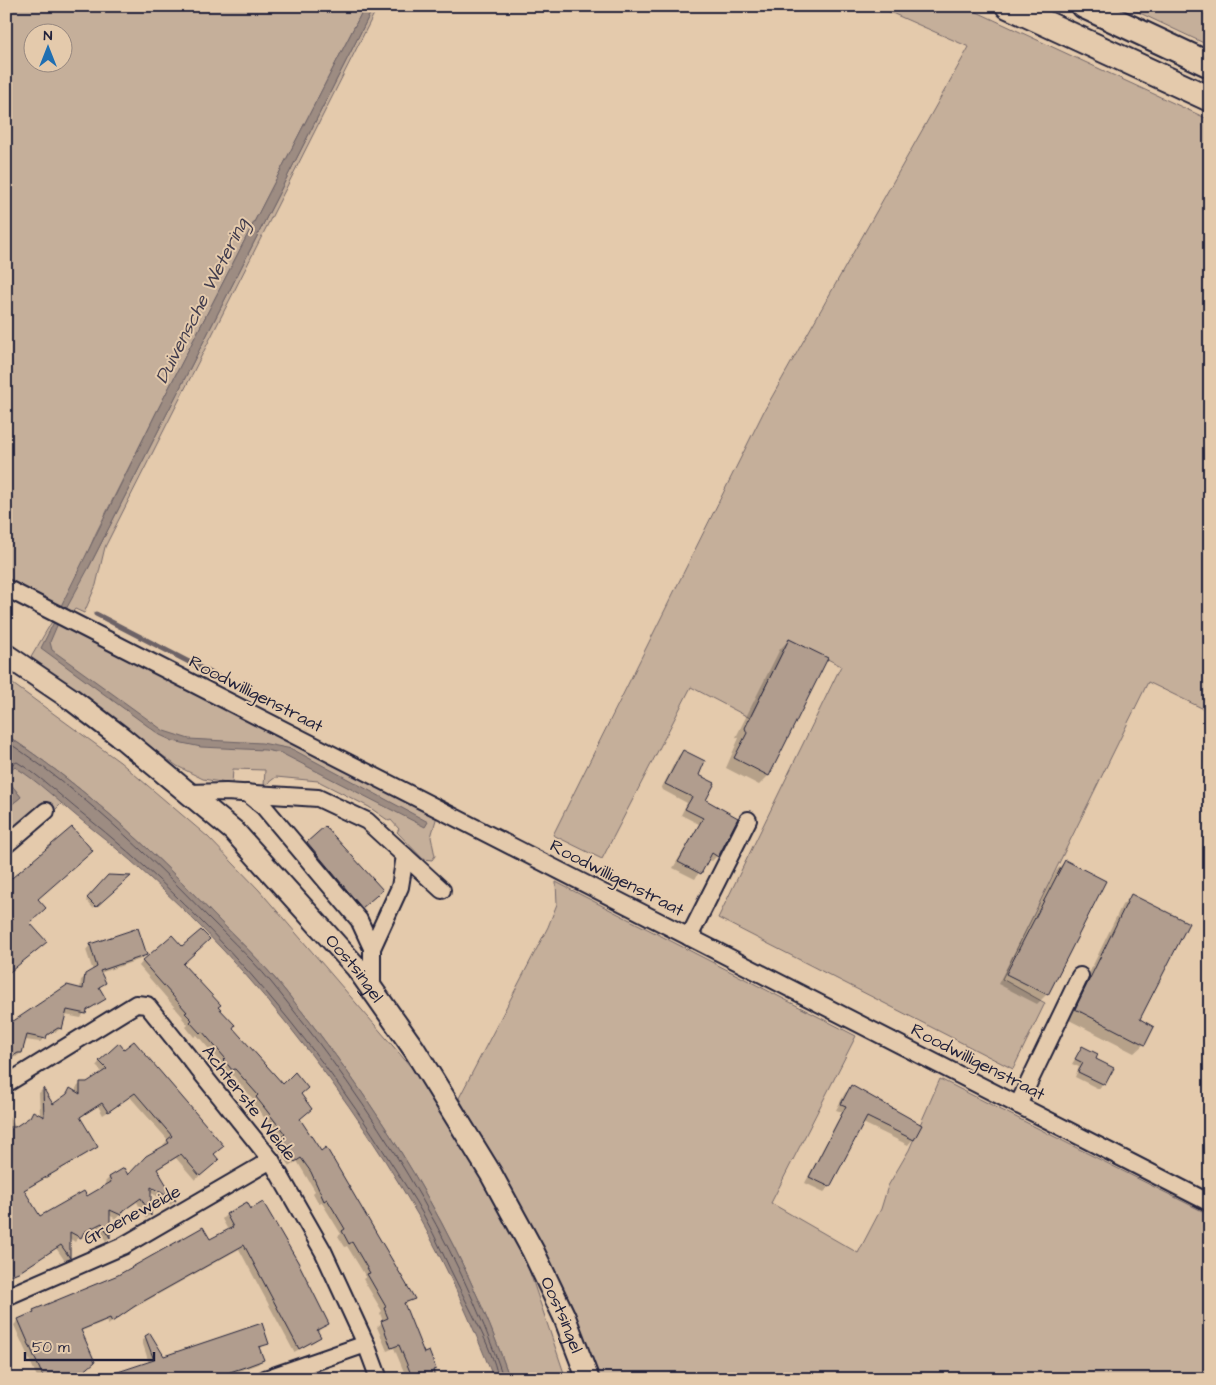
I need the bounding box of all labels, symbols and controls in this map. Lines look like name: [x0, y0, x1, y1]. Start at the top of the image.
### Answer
north arrow: [22, 22, 72, 72]
text: N: [44, 26, 53, 46]
water label: Duivensche Wetering: [149, 213, 256, 388]
street label: Roodwilligenstraat: [184, 649, 328, 740]
street label: Roodwilligenstraat: [545, 833, 689, 924]
street label: Oostsingel: [320, 928, 390, 1007]
street label: Roodwilligenstraat: [906, 1017, 1050, 1108]
street label: Achterste Weide: [196, 1040, 302, 1166]
street label: Groeneweide: [79, 1179, 185, 1251]
street label: Oostsingel: [534, 1272, 589, 1357]
scale bar: [25, 1330, 154, 1362]
text: 50 m: [32, 1337, 70, 1358]

